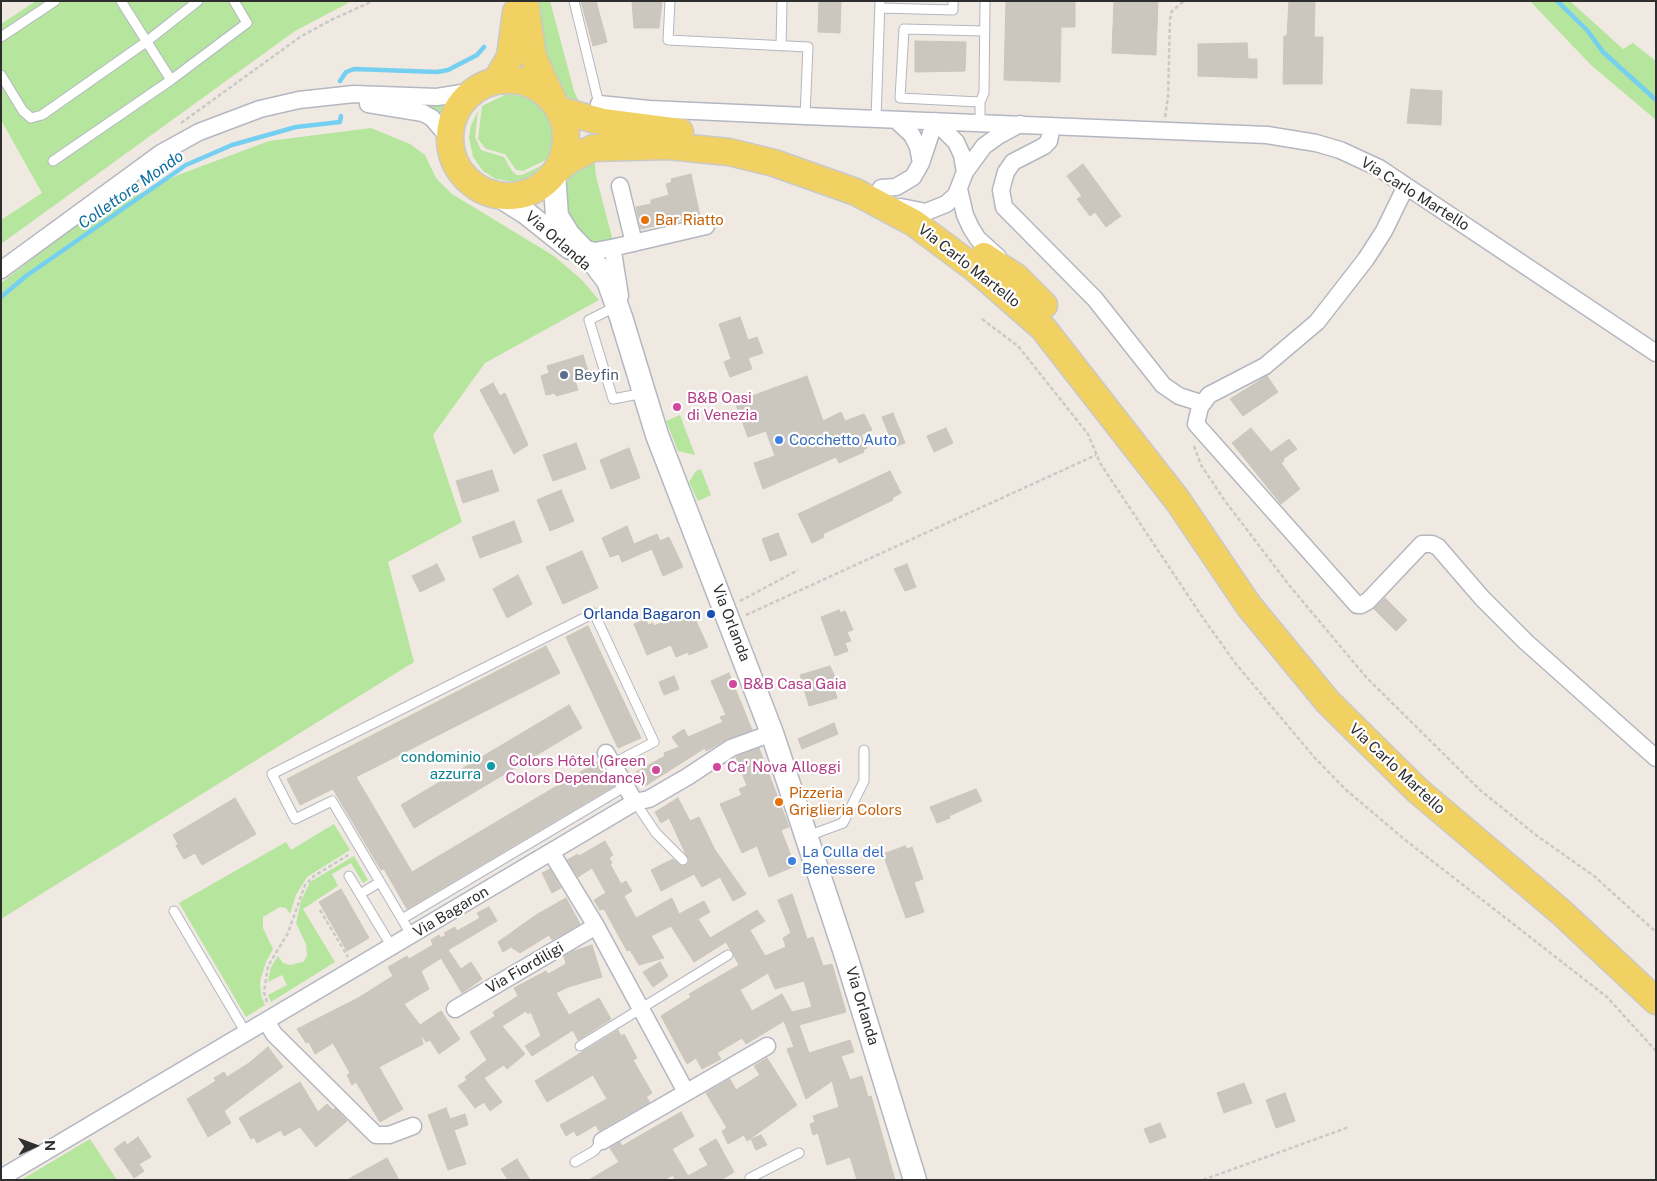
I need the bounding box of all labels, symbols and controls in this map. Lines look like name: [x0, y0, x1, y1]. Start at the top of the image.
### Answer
water label: Collettore Mondo: [75, 147, 187, 233]
street label: Via Carlo Martello: [1357, 153, 1473, 235]
street label: Via Orlanda: [521, 208, 595, 274]
place label: Bar Riatto: [655, 211, 724, 229]
marker: Bar Riatto: [639, 214, 651, 226]
street label: Via Carlo Martello: [914, 221, 1024, 311]
place label: Beyfin: [574, 366, 619, 384]
marker: Beyfin: [558, 369, 570, 381]
place label: B&B Oasi di Venezia: [687, 389, 758, 424]
marker: B&B Oasi di Venezia: [671, 401, 683, 413]
place label: Cocchetto Auto: [789, 431, 897, 449]
marker: Cocchetto Auto: [773, 434, 785, 446]
street label: Via Orlanda: [708, 582, 754, 664]
place label: Orlanda Bagaron: [583, 605, 701, 623]
marker: Orlanda Bagaron: [705, 608, 717, 620]
place label: B&B Casa Gaia: [743, 675, 847, 693]
marker: B&B Casa Gaia: [727, 678, 739, 690]
street label: Via Carlo Martello: [1345, 720, 1449, 818]
place label: condominio azzurra: [401, 748, 481, 783]
place label: Colors Hôtel (Green Colors Dependance): [506, 752, 646, 787]
place label: Ca' Nova Alloggi: [727, 758, 841, 776]
marker: condominio azzurra: [485, 760, 497, 772]
marker: Ca' Nova Alloggi: [711, 761, 723, 773]
marker: Colors Hôtel (Green Colors Dependance): [650, 764, 662, 776]
place label: Pizzeria Griglieria Colors: [789, 784, 902, 819]
marker: Pizzeria Griglieria Colors: [773, 796, 785, 808]
place label: La Culla del Benessere: [802, 843, 884, 878]
marker: La Culla del Benessere: [786, 855, 798, 867]
street label: Via Bagaron: [410, 883, 492, 941]
street label: Via Fiordiligi: [483, 939, 567, 997]
street label: Via Orlanda: [842, 965, 882, 1047]
north arrow: [10, 1121, 60, 1171]
text: N: [42, 1140, 58, 1151]

